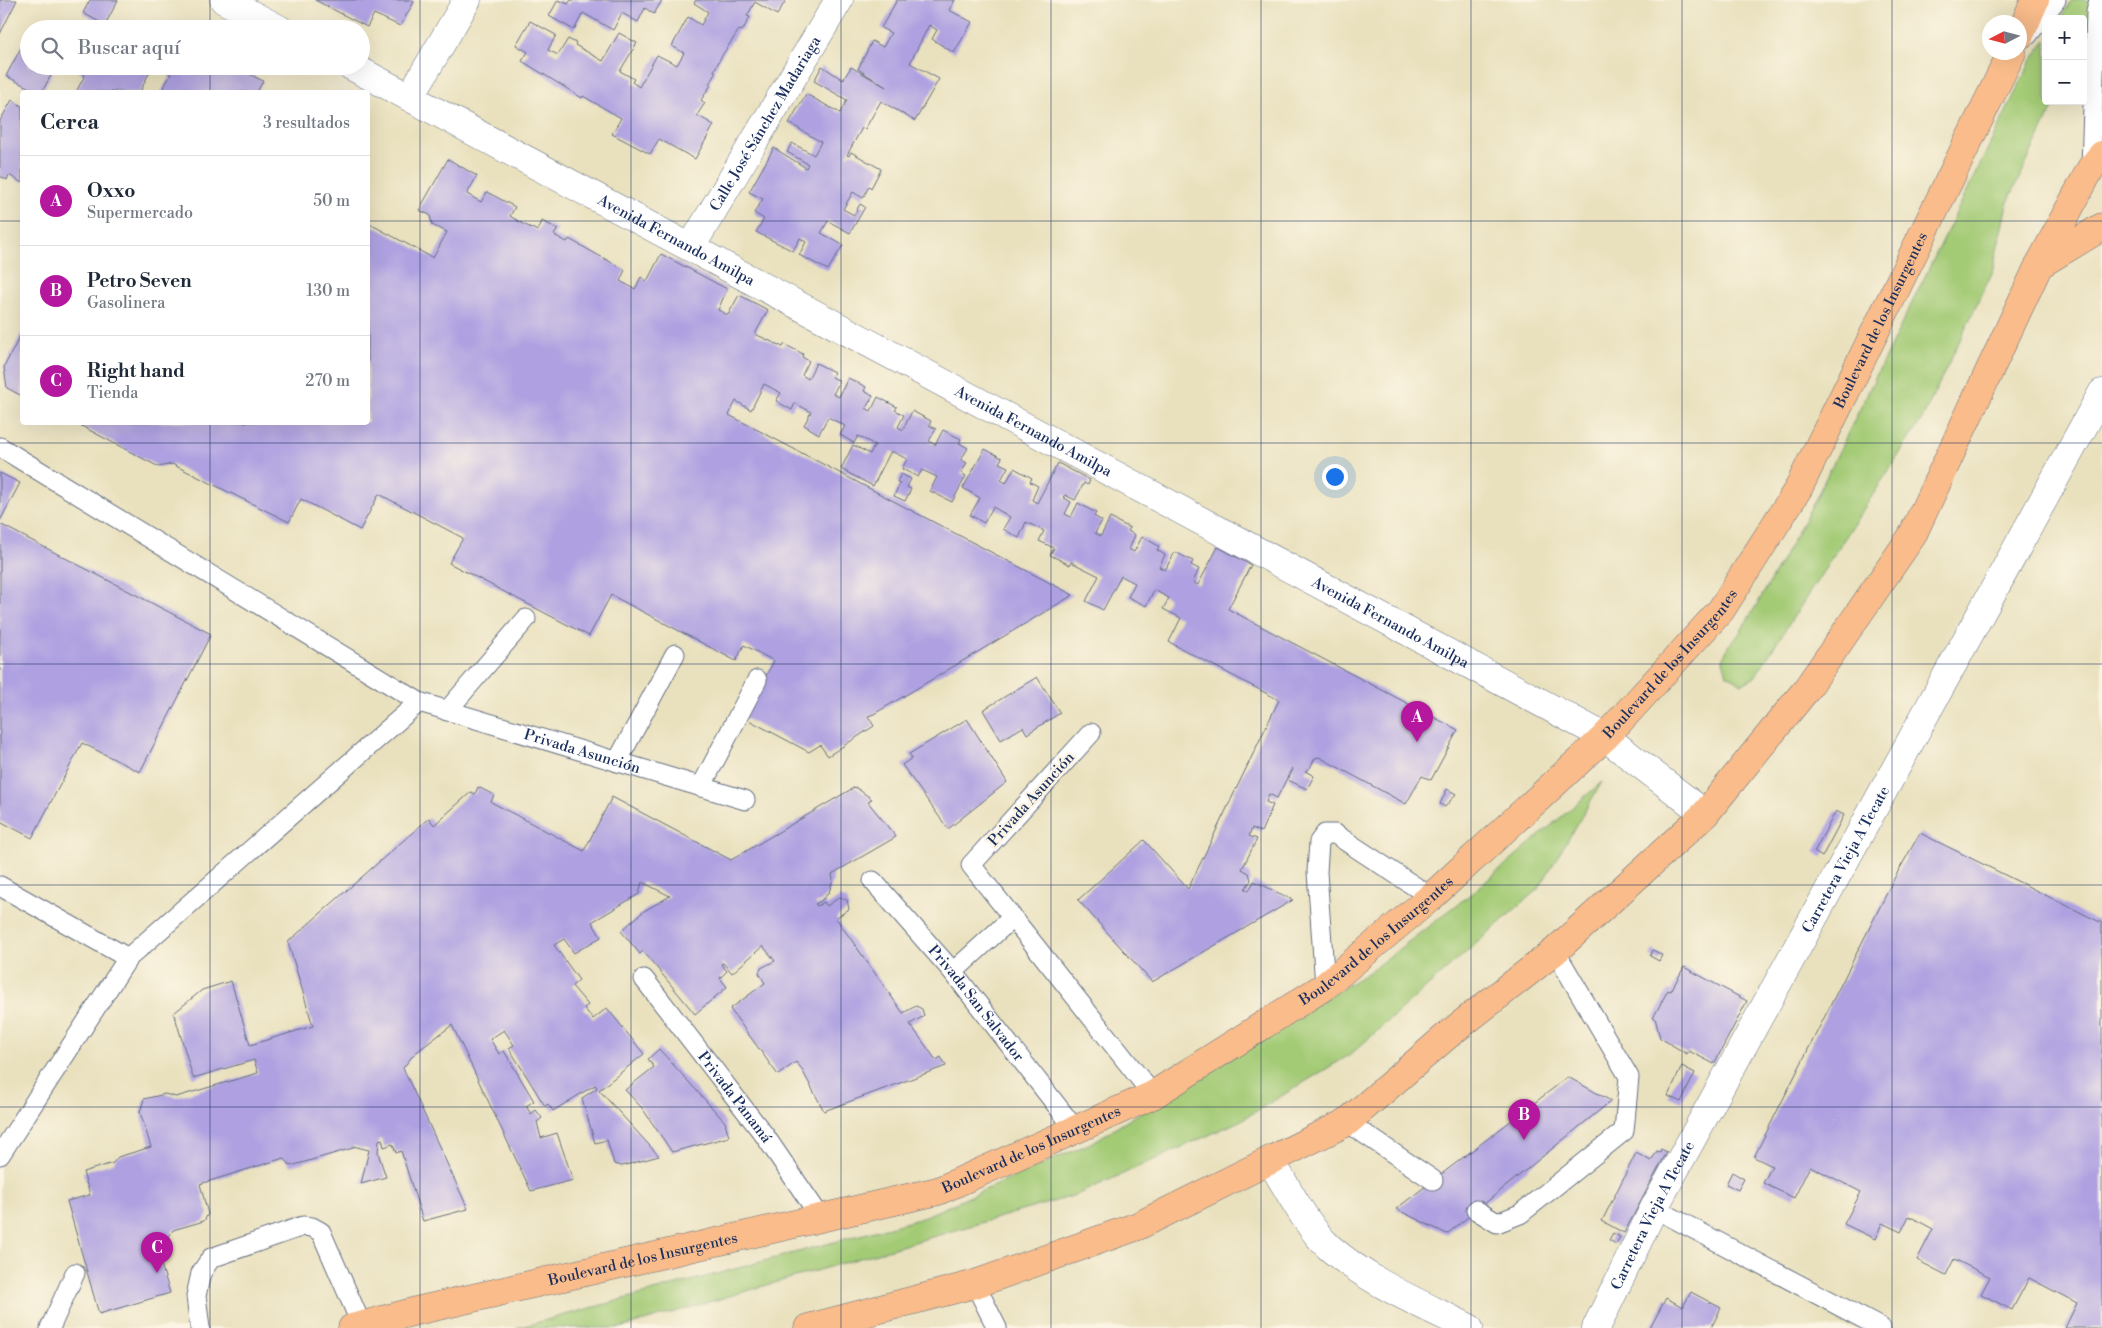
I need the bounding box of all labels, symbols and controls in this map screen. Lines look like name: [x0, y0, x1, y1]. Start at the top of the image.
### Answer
north arrow: [1982, 15, 2027, 60]
map controls: [2042, 15, 2087, 105]
button: +: [2042, 15, 2087, 60]
search box: [20, 20, 370, 75]
street label: Calle José Sánchez Madariaga: [706, 32, 825, 215]
icon: search: [38, 34, 66, 62]
text: Buscar aquí: [78, 36, 180, 60]
button: −: [2042, 60, 2087, 105]
text: Cerca: [40, 110, 99, 136]
text: 3 resultados: [263, 113, 350, 133]
text: Oxxo: [87, 179, 135, 203]
street label: Avenida Fernando Amilpa: [593, 190, 758, 290]
text: A: [50, 191, 62, 211]
text: 50 m: [313, 191, 350, 211]
text: Supermercado: [87, 203, 193, 223]
street label: Boulevard de los Insurgentes: [1829, 229, 1932, 413]
text: Petro Seven: [87, 269, 192, 293]
text: B: [50, 281, 62, 301]
text: 130 m: [306, 281, 350, 301]
text: Gasolinera: [87, 293, 165, 313]
text: Right hand: [87, 359, 185, 383]
text: C: [50, 371, 62, 391]
text: 270 m: [305, 371, 350, 391]
street label: Avenida Fernando Amilpa: [951, 381, 1115, 482]
text: Tienda: [87, 383, 138, 403]
your location: [1322, 464, 1348, 490]
street label: Avenida Fernando Amilpa: [1308, 572, 1472, 673]
street label: Boulevard de los Insurgentes: [1599, 586, 1742, 744]
pin: A: [1401, 701, 1433, 742]
street label: Privada Asunción: [522, 725, 643, 778]
street label: Privada Asunción: [984, 748, 1079, 850]
street label: Carretera Vieja A Tecate: [1798, 783, 1894, 936]
street label: Boulevard de los Insurgentes: [1295, 872, 1457, 1010]
street label: Privada San Salvador: [924, 941, 1028, 1066]
street label: Privada Panamá: [693, 1048, 776, 1147]
pin: B: [1508, 1099, 1540, 1140]
street label: Boulevard de los Insurgentes: [938, 1102, 1124, 1198]
street label: Carretera Vieja A Tecate: [1607, 1138, 1699, 1293]
street label: Boulevard de los Insurgentes: [545, 1228, 740, 1291]
pin: C: [141, 1232, 173, 1273]

